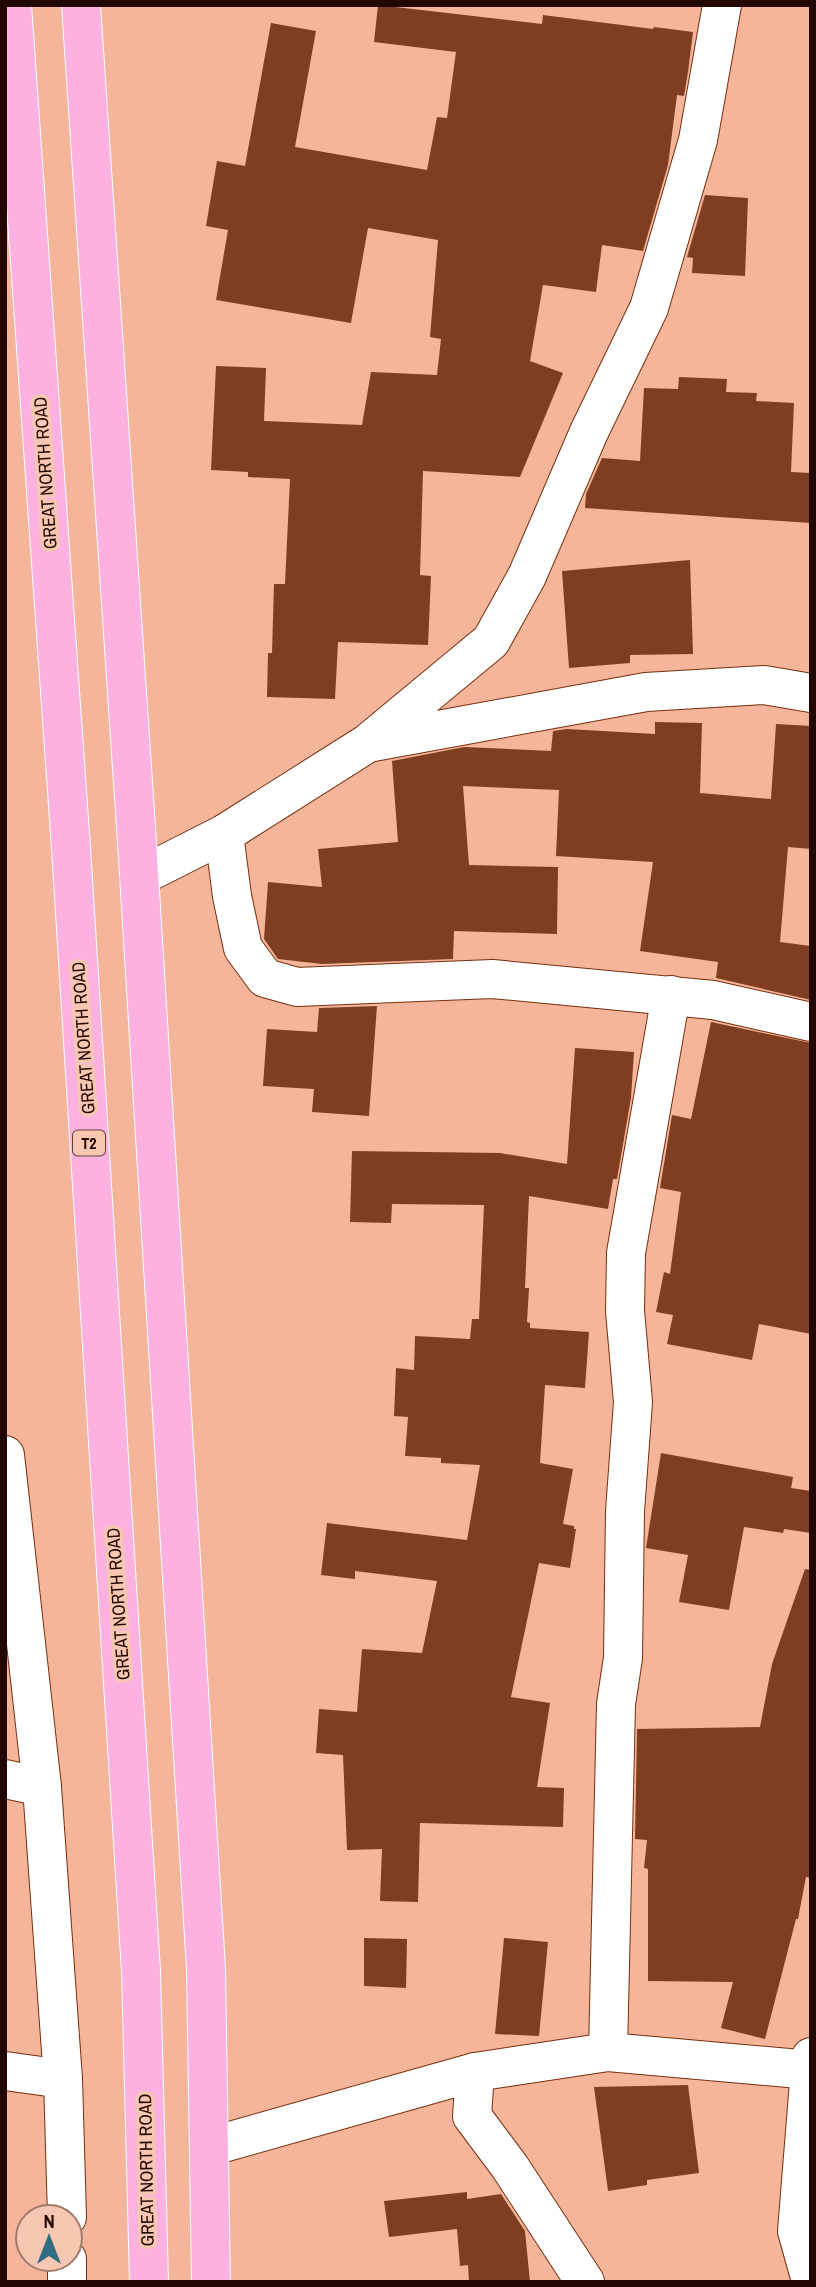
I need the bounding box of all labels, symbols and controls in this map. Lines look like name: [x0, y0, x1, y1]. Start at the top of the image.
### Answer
street label: GREAT NORTH ROAD: [27, 396, 63, 550]
street label: GREAT NORTH ROAD: [65, 961, 101, 1115]
road number: T2: [73, 1130, 105, 1156]
street label: GREAT NORTH ROAD: [100, 1527, 136, 1681]
street label: GREAT NORTH ROAD: [132, 2093, 160, 2247]
north arrow: [14, 2203, 84, 2273]
text: N: [43, 2208, 55, 2234]

